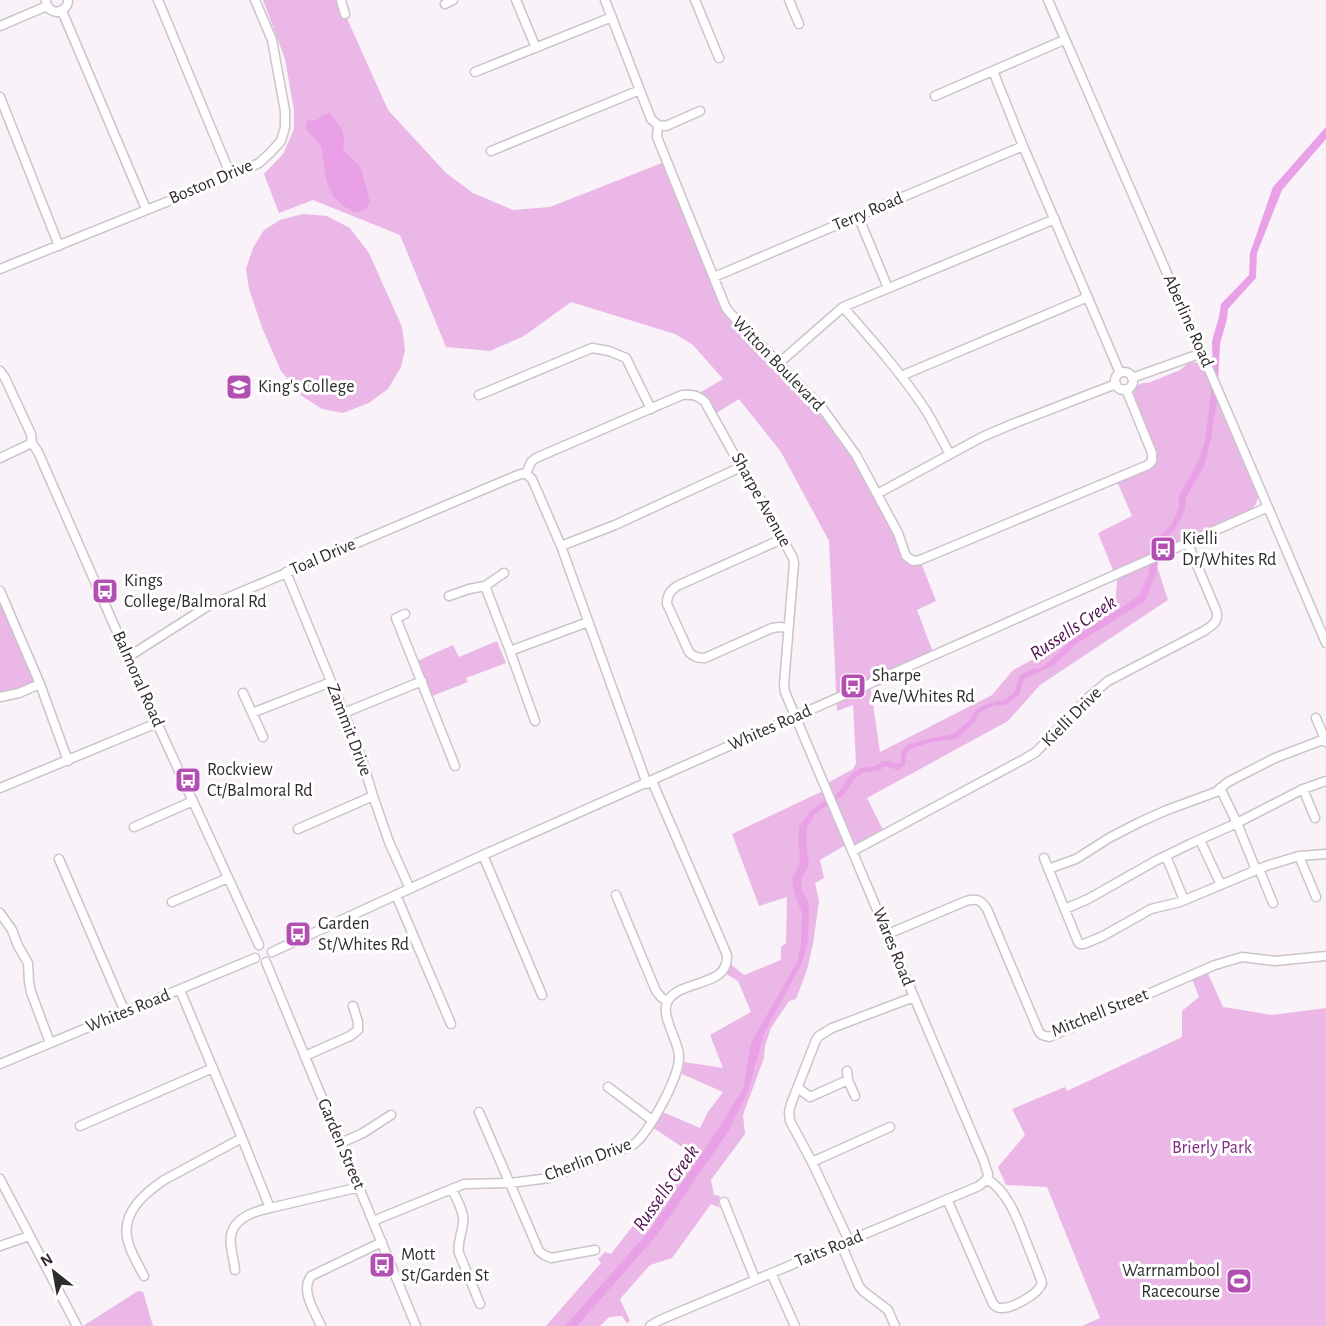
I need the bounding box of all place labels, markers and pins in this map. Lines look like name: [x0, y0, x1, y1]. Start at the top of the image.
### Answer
school or university icon: King's College: [224, 372, 254, 402]
place label: King's College: [258, 378, 354, 396]
place label: Kielli Dr/Whites Rd: [1182, 530, 1276, 569]
bus stop icon: Kielli Dr/Whites Rd: [1148, 534, 1178, 564]
place label: Kings College/Balmoral Rd: [124, 572, 267, 611]
bus stop icon: Kings College/Balmoral Rd: [90, 576, 120, 606]
place label: Sharpe Ave/Whites Rd: [872, 667, 975, 706]
bus stop icon: Sharpe Ave/Whites Rd: [838, 671, 868, 701]
place label: Rockview Ct/Balmoral Rd: [207, 761, 313, 800]
bus stop icon: Rockview Ct/Balmoral Rd: [173, 765, 203, 795]
place label: Garden St/Whites Rd: [318, 915, 409, 954]
bus stop icon: Garden St/Whites Rd: [283, 919, 313, 949]
place label: Mott St/Garden St: [401, 1246, 489, 1285]
bus stop icon: Mott St/Garden St: [367, 1250, 397, 1280]
place label: Warrnambool Racecourse: [1122, 1262, 1220, 1301]
sports icon: Warrnambool Racecourse: [1224, 1266, 1254, 1296]

